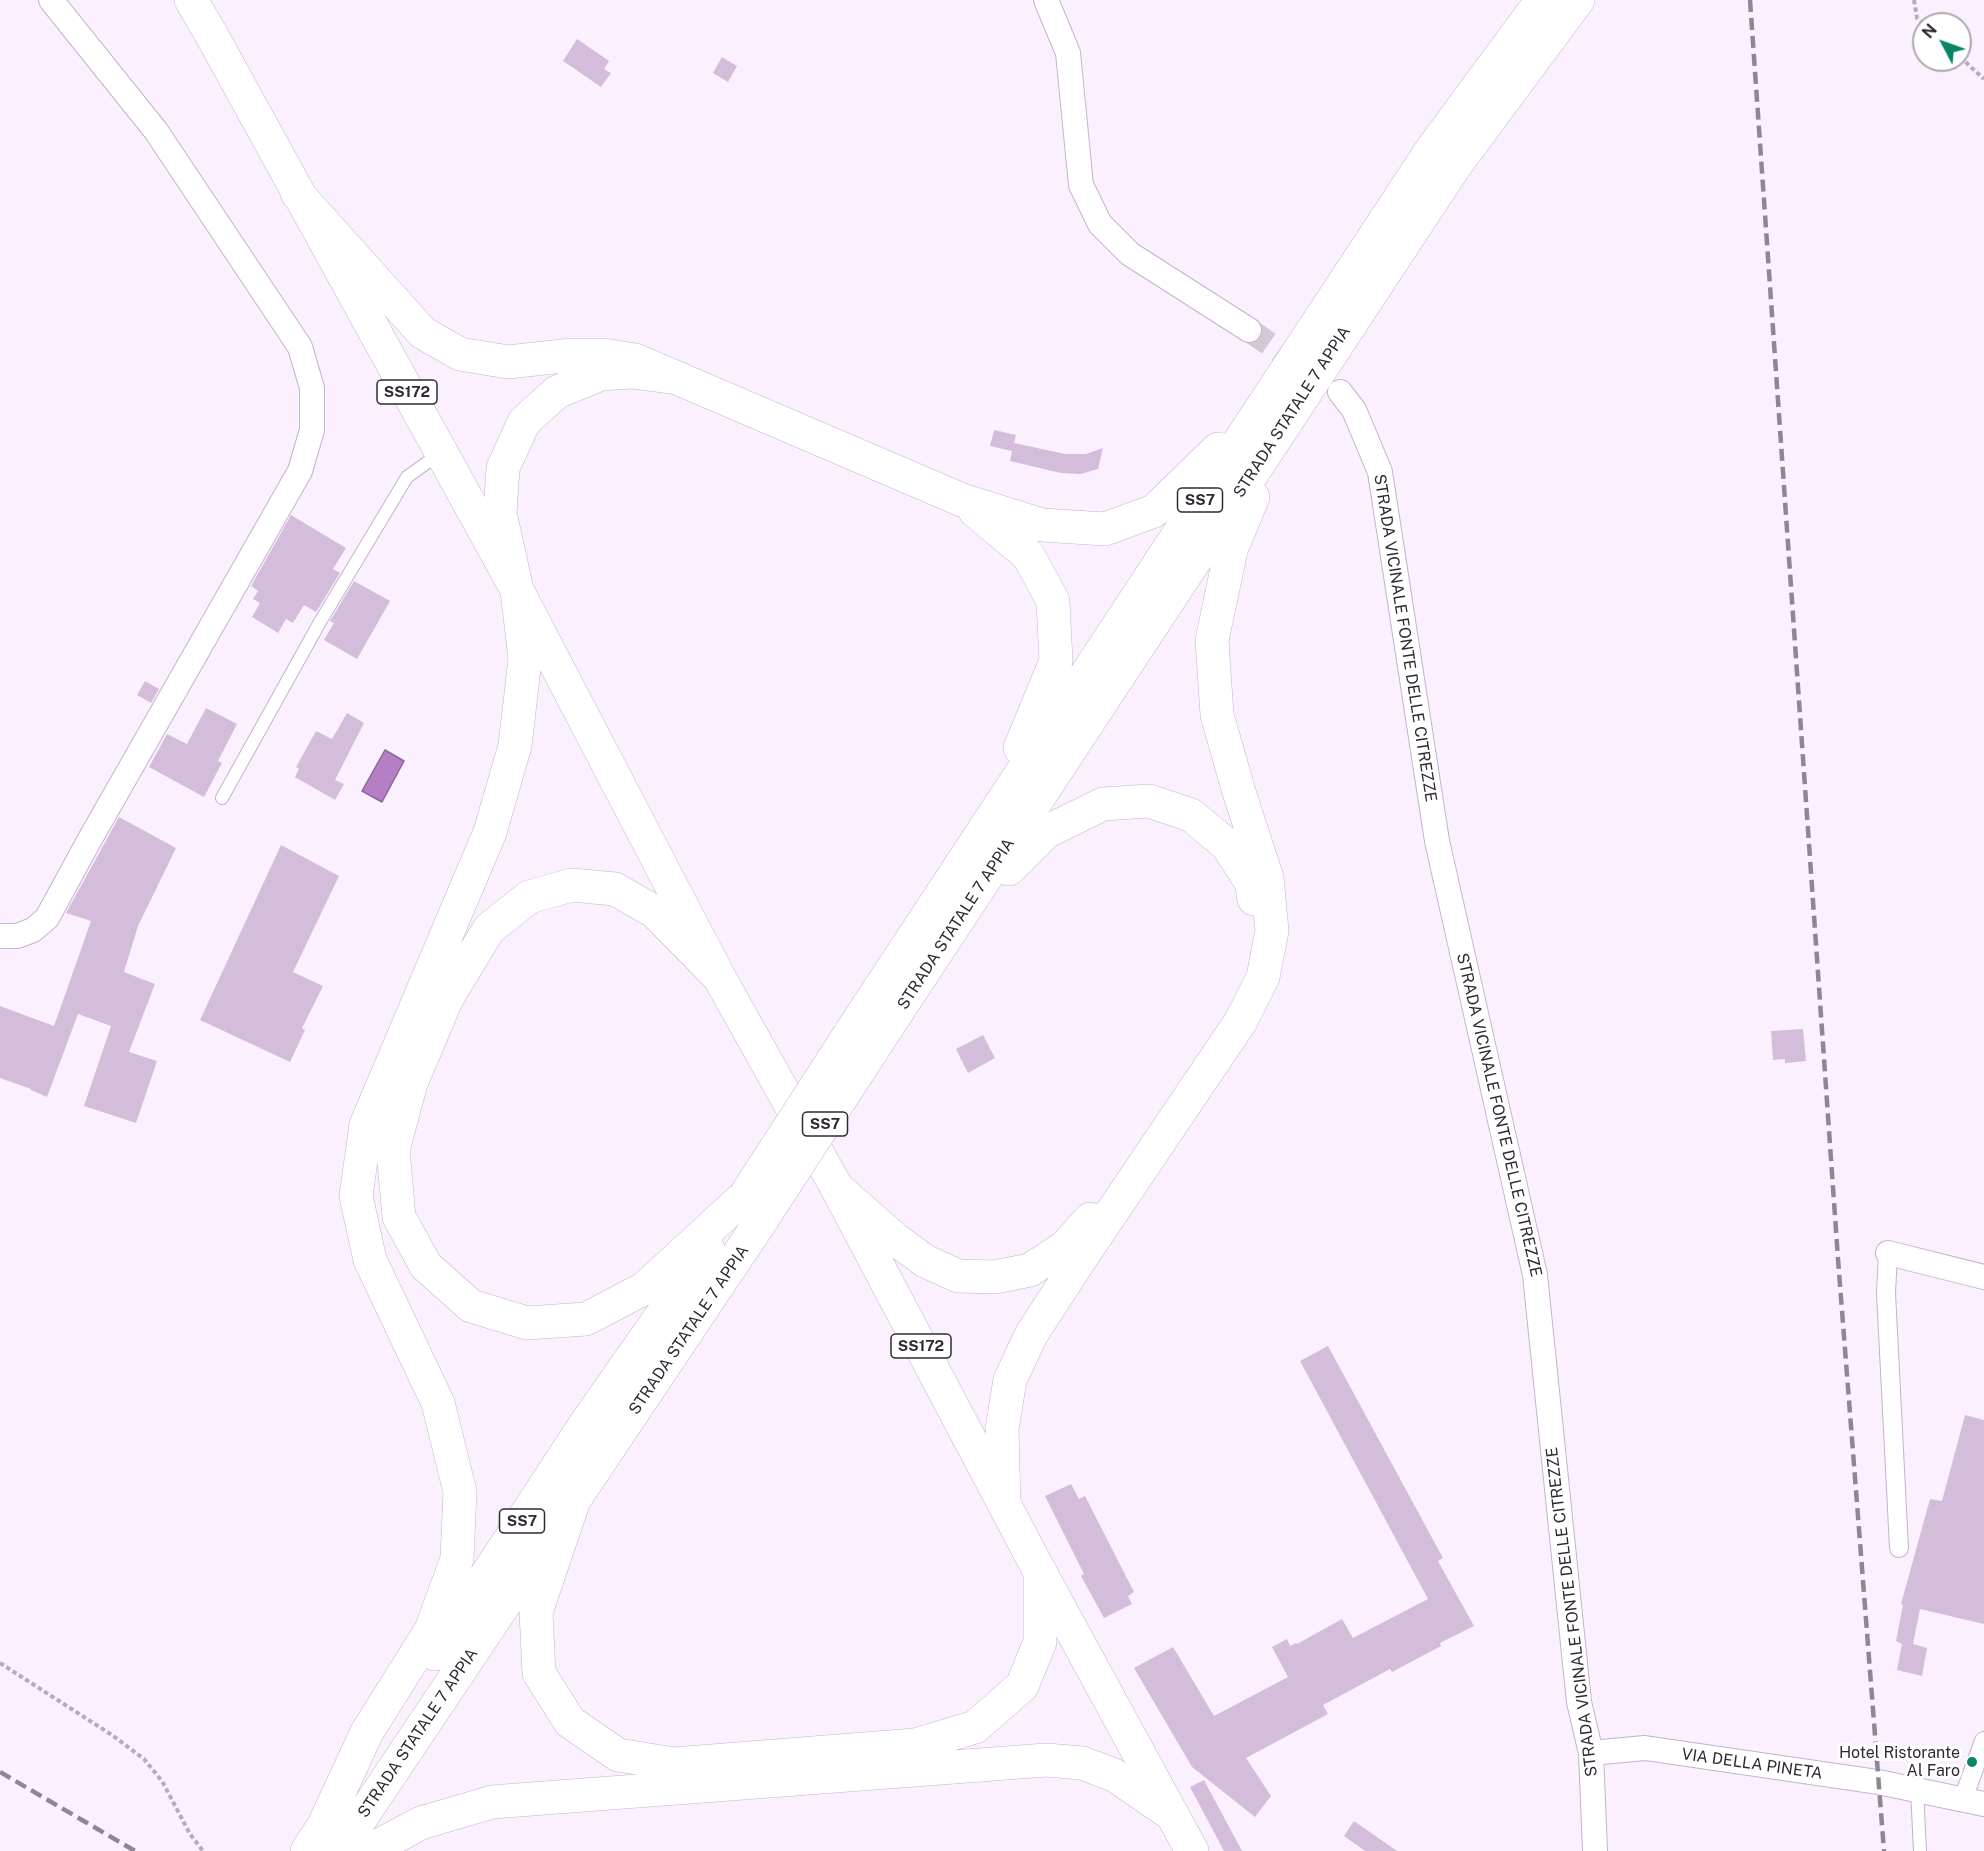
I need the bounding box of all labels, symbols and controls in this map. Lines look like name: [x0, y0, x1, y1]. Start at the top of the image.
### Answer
north arrow: [1912, 12, 1972, 72]
text: N: [1918, 20, 1941, 42]
street label: STRADA STATALE 7 APPIA: [1229, 323, 1355, 501]
road number: SS172: [377, 380, 437, 404]
street label: STRADA VICINALE FONTE DELLE CITREZZE: [1370, 473, 1440, 803]
road number: SS7: [1178, 488, 1222, 512]
street label: STRADA STATALE 7 APPIA: [893, 835, 1019, 1013]
street label: STRADA VICINALE FONTE DELLE CITREZZE: [1452, 951, 1546, 1279]
road number: SS7: [802, 1112, 848, 1136]
street label: STRADA STATALE 7 APPIA: [625, 1242, 753, 1418]
road number: SS172: [891, 1334, 951, 1358]
street label: STRADA VICINALE FONTE DELLE CITREZZE: [1542, 1446, 1602, 1778]
road number: SS7: [500, 1509, 544, 1533]
street label: STRADA STATALE 7 APPIA: [354, 1645, 482, 1821]
place label: Hotel Ristorante Al Faro: [1839, 1743, 1960, 1781]
street label: VIA DELLA PINETA: [1680, 1745, 1824, 1783]
marker: Hotel Ristorante Al Faro: [1965, 1755, 1979, 1769]

